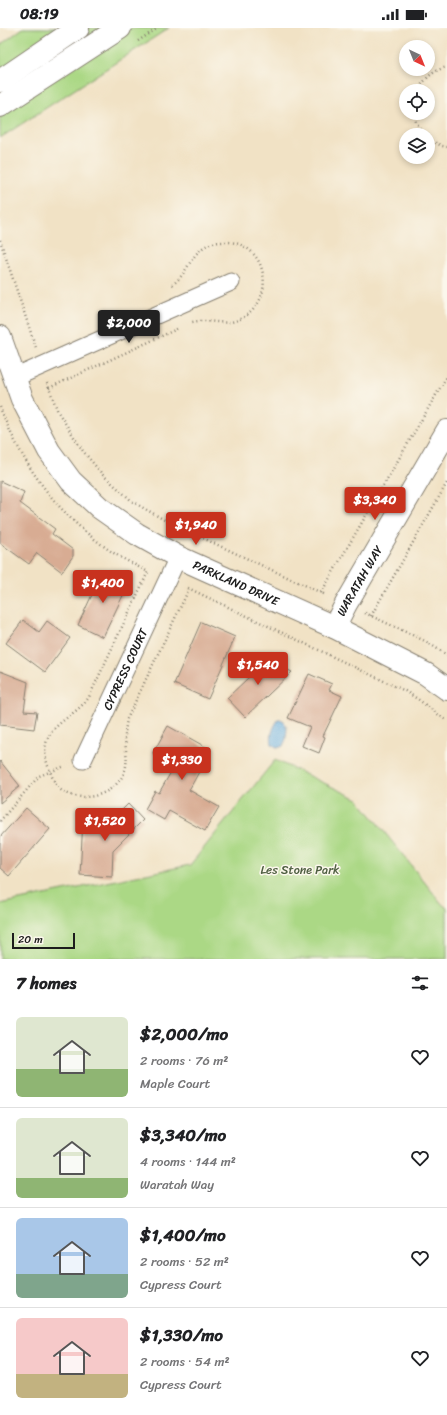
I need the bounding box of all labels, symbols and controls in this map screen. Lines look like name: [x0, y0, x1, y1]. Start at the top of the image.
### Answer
text: 08:19: [20, 1, 59, 27]
north arrow: [399, 40, 435, 76]
map controls: [399, 40, 435, 164]
button: locate: [399, 84, 435, 120]
button: layers: [399, 128, 435, 164]
pin: $2,000: [96, 310, 162, 344]
text: $2,000: [107, 311, 151, 334]
pin: $3,340: [342, 487, 408, 521]
text: $3,340: [354, 488, 396, 511]
pin: $1,940: [163, 512, 229, 546]
text: $1,940: [175, 513, 217, 536]
street label: WARATAH WAY: [330, 541, 389, 620]
street label: PARKLAND DRIVE: [189, 554, 284, 613]
pin: $1,400: [70, 570, 136, 604]
text: $1,400: [82, 571, 124, 594]
street label: CYPRESS COURT: [97, 624, 154, 714]
pin: $1,540: [225, 652, 291, 686]
text: $1,540: [237, 653, 279, 676]
pin: $1,330: [149, 747, 215, 781]
text: $1,330: [162, 748, 202, 771]
pin: $1,520: [72, 808, 138, 842]
text: $1,520: [84, 809, 126, 832]
park label: Les Stone Park: [261, 859, 340, 881]
text: 20 m: [18, 930, 43, 949]
scale bar: [12, 931, 75, 950]
text: 7 homes: [16, 968, 76, 998]
icon: filters: [409, 972, 431, 994]
text: $2,000/mo: [140, 1019, 228, 1049]
icon: home: [48, 1033, 96, 1081]
icon: heart: [409, 1046, 431, 1068]
text: 2 rooms · 76 m²: [140, 1049, 228, 1072]
text: Maple Court: [140, 1072, 210, 1095]
text: $3,340/mo: [140, 1120, 226, 1150]
icon: home: [48, 1134, 96, 1182]
icon: heart: [409, 1147, 431, 1169]
text: 4 rooms · 144 m²: [140, 1150, 236, 1173]
text: Waratah Way: [140, 1173, 214, 1196]
text: $1,400/mo: [140, 1220, 226, 1250]
icon: home: [48, 1234, 96, 1282]
icon: heart: [409, 1247, 431, 1269]
text: 2 rooms · 52 m²: [140, 1250, 229, 1273]
text: Cypress Court: [140, 1273, 222, 1296]
text: $1,330/mo: [140, 1320, 223, 1350]
icon: home: [48, 1334, 96, 1382]
icon: heart: [409, 1347, 431, 1369]
text: 2 rooms · 54 m²: [140, 1350, 230, 1373]
text: Cypress Court: [140, 1373, 222, 1396]

